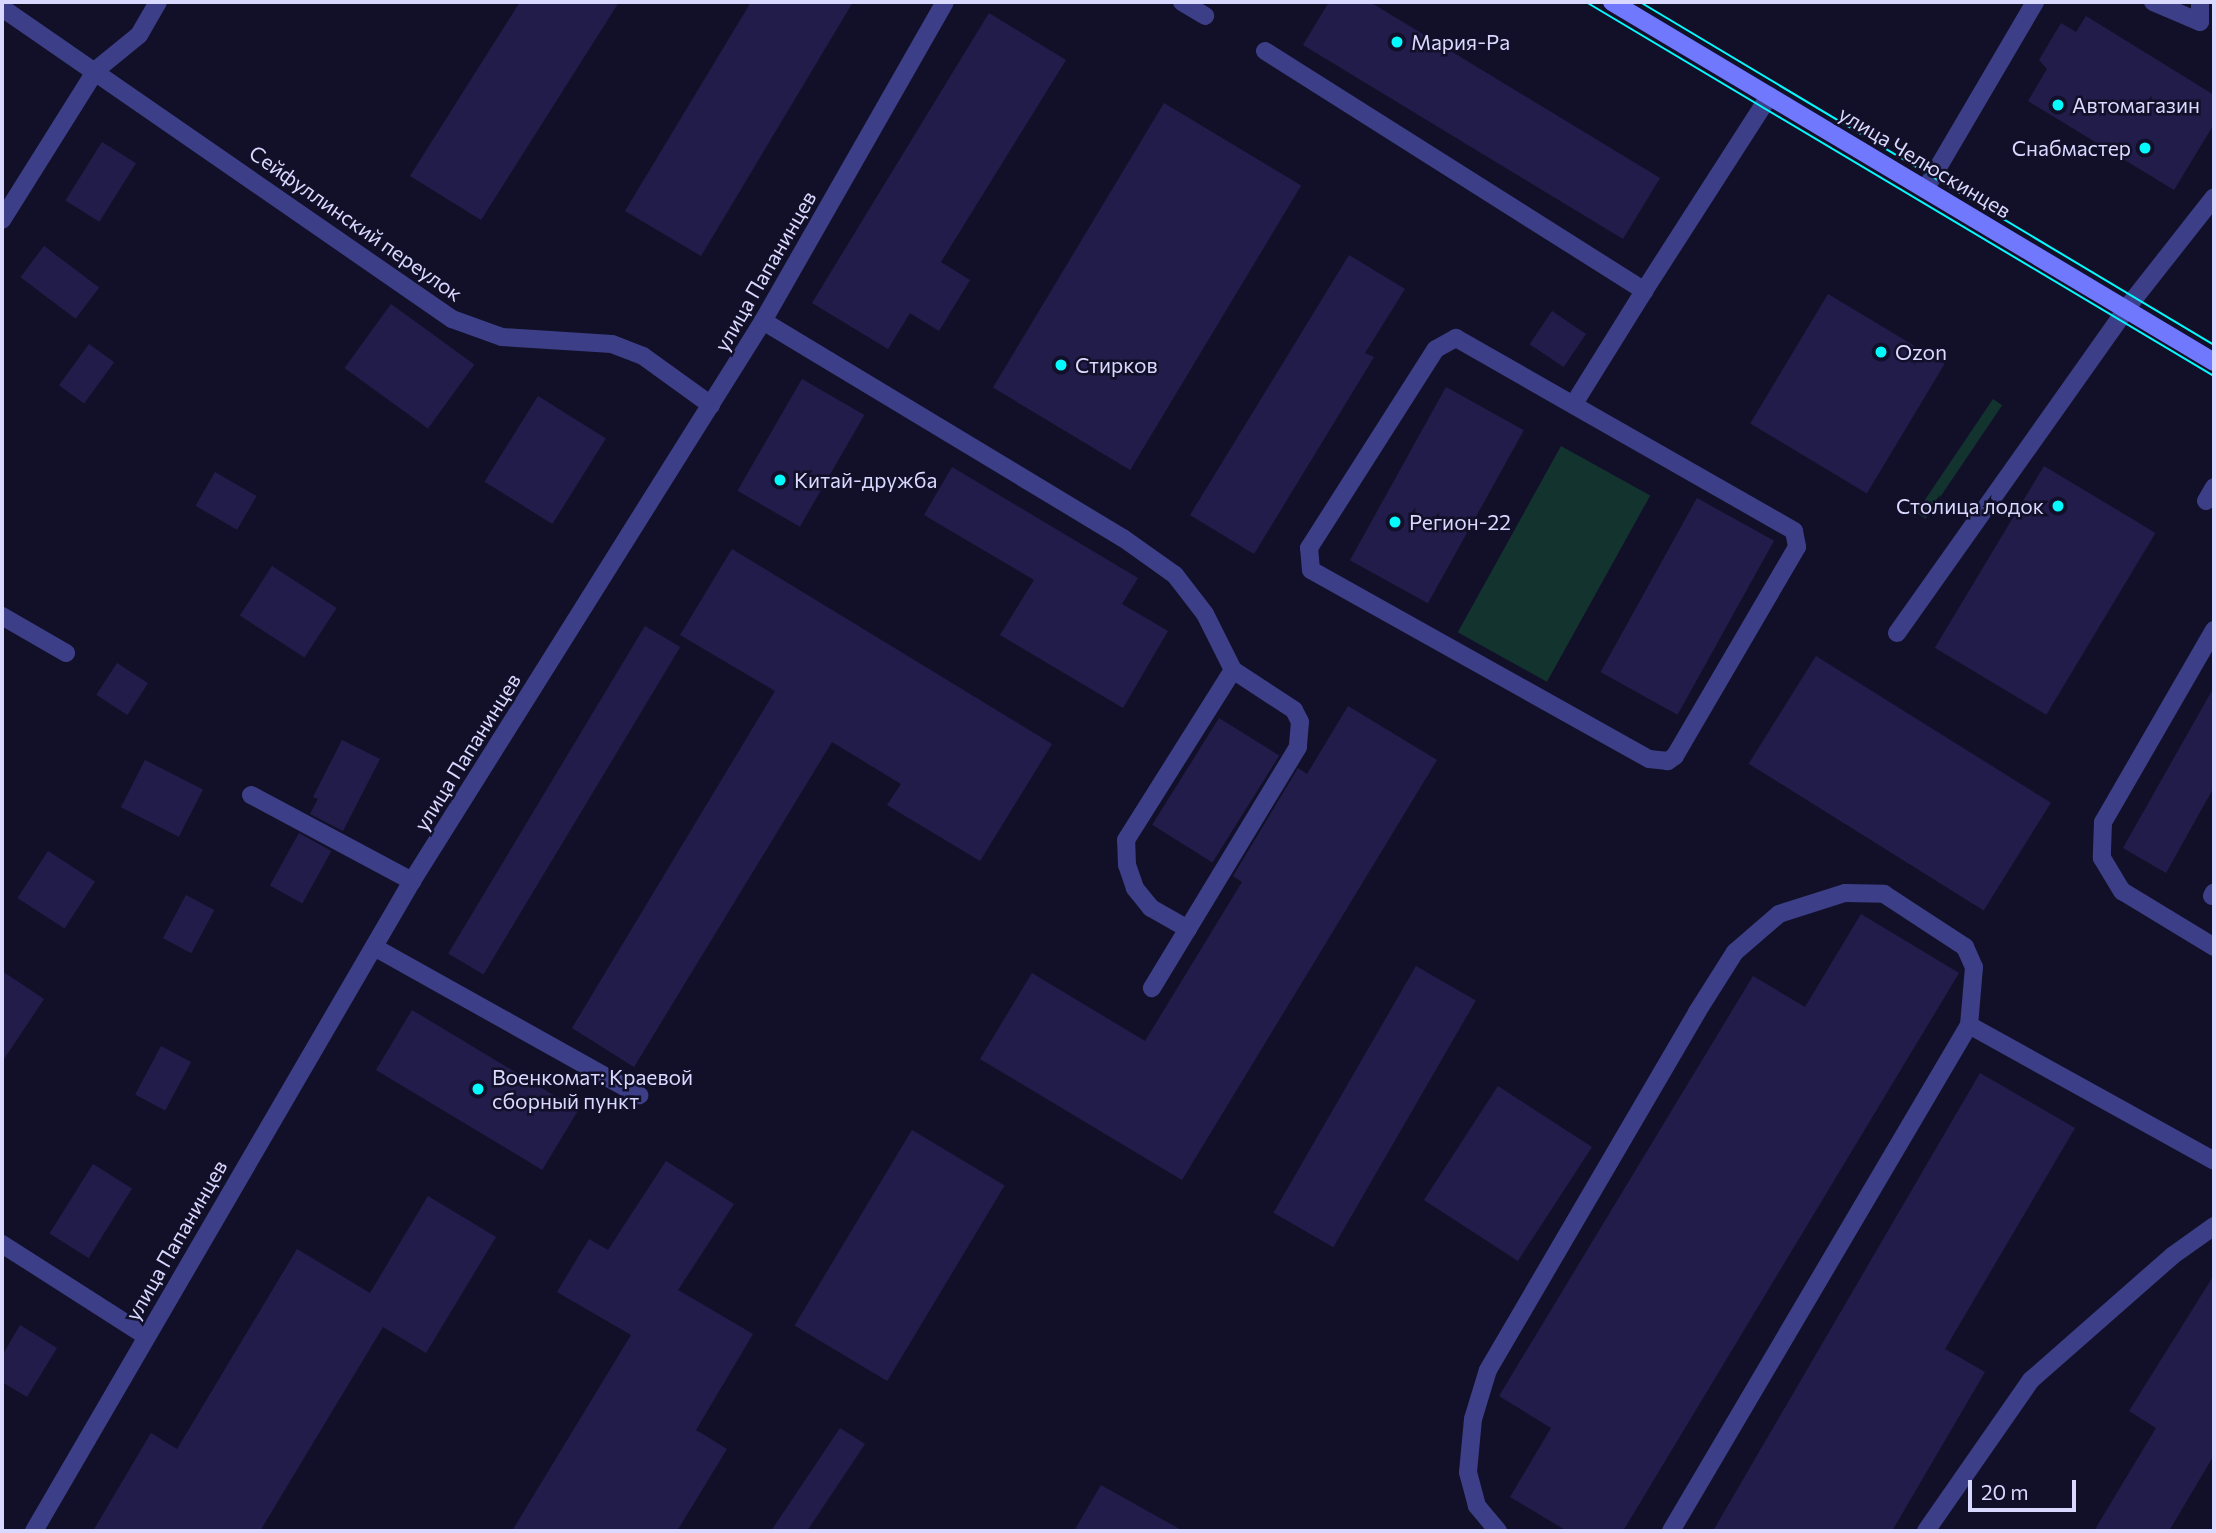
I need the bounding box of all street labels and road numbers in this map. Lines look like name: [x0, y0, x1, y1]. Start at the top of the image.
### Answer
street label: улица Челюскинцев: [1834, 101, 2016, 223]
street label: Сейфуллинский переулок: [245, 140, 467, 306]
street label: улица Папанинцев: [709, 186, 821, 356]
street label: улица Папанинцев: [408, 668, 526, 836]
street label: улица Папанинцев: [120, 1155, 232, 1325]

